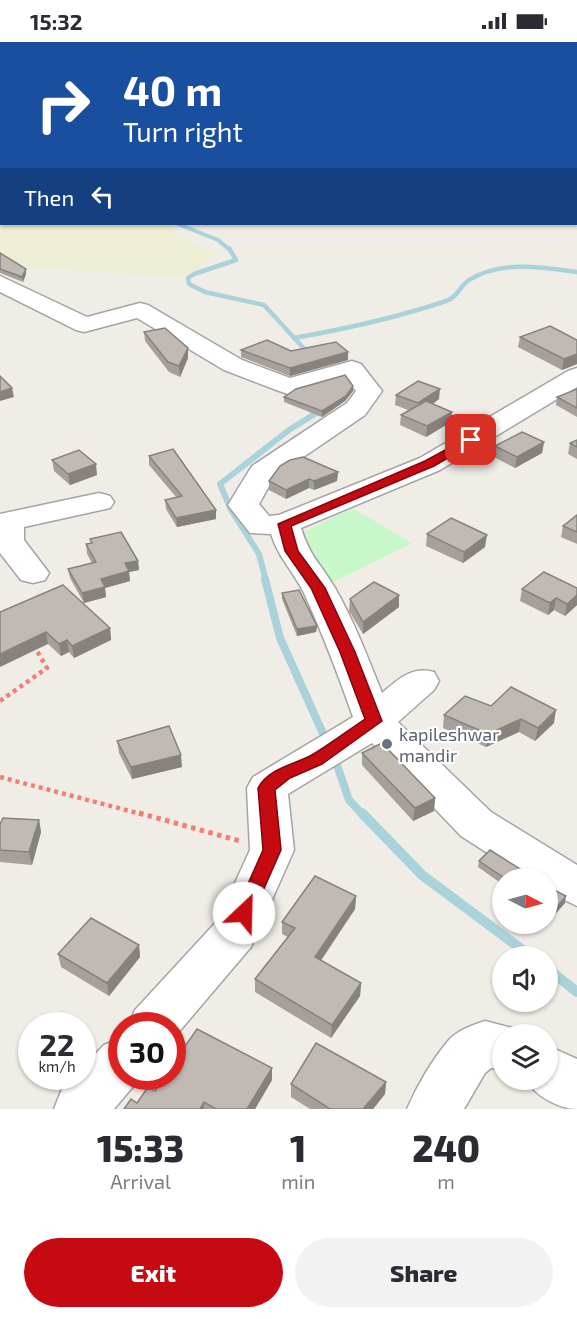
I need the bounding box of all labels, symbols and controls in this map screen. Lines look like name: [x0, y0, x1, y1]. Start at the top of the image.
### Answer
text: 15:32: [30, 8, 83, 34]
text: 40 m: [123, 64, 222, 114]
icon: right: [24, 66, 102, 144]
text: Turn right: [123, 115, 243, 147]
icon: left: [86, 180, 119, 213]
text: Then: [24, 184, 74, 210]
pin: [445, 414, 496, 465]
icon: arrive: [454, 423, 487, 456]
place label: kapileshwar mandir: [399, 723, 499, 766]
marker: kapileshwar mandir: [380, 737, 394, 751]
north arrow: [492, 868, 558, 934]
map controls: [492, 868, 558, 1090]
position arrow: [212, 881, 276, 945]
button: sound: [492, 946, 558, 1012]
speed limit sign: 30: [108, 1012, 186, 1090]
button: layers: [492, 1024, 558, 1090]
text: 22: [40, 1026, 74, 1062]
text: km/h: [38, 1057, 76, 1075]
text: 15:33: [97, 1126, 184, 1169]
text: 1: [290, 1126, 306, 1169]
text: 240: [412, 1126, 480, 1169]
text: Arrival: [110, 1169, 171, 1193]
text: min: [281, 1169, 315, 1193]
text: m: [437, 1169, 455, 1193]
button: Exit: [24, 1238, 283, 1307]
button: Share: [295, 1238, 553, 1307]

